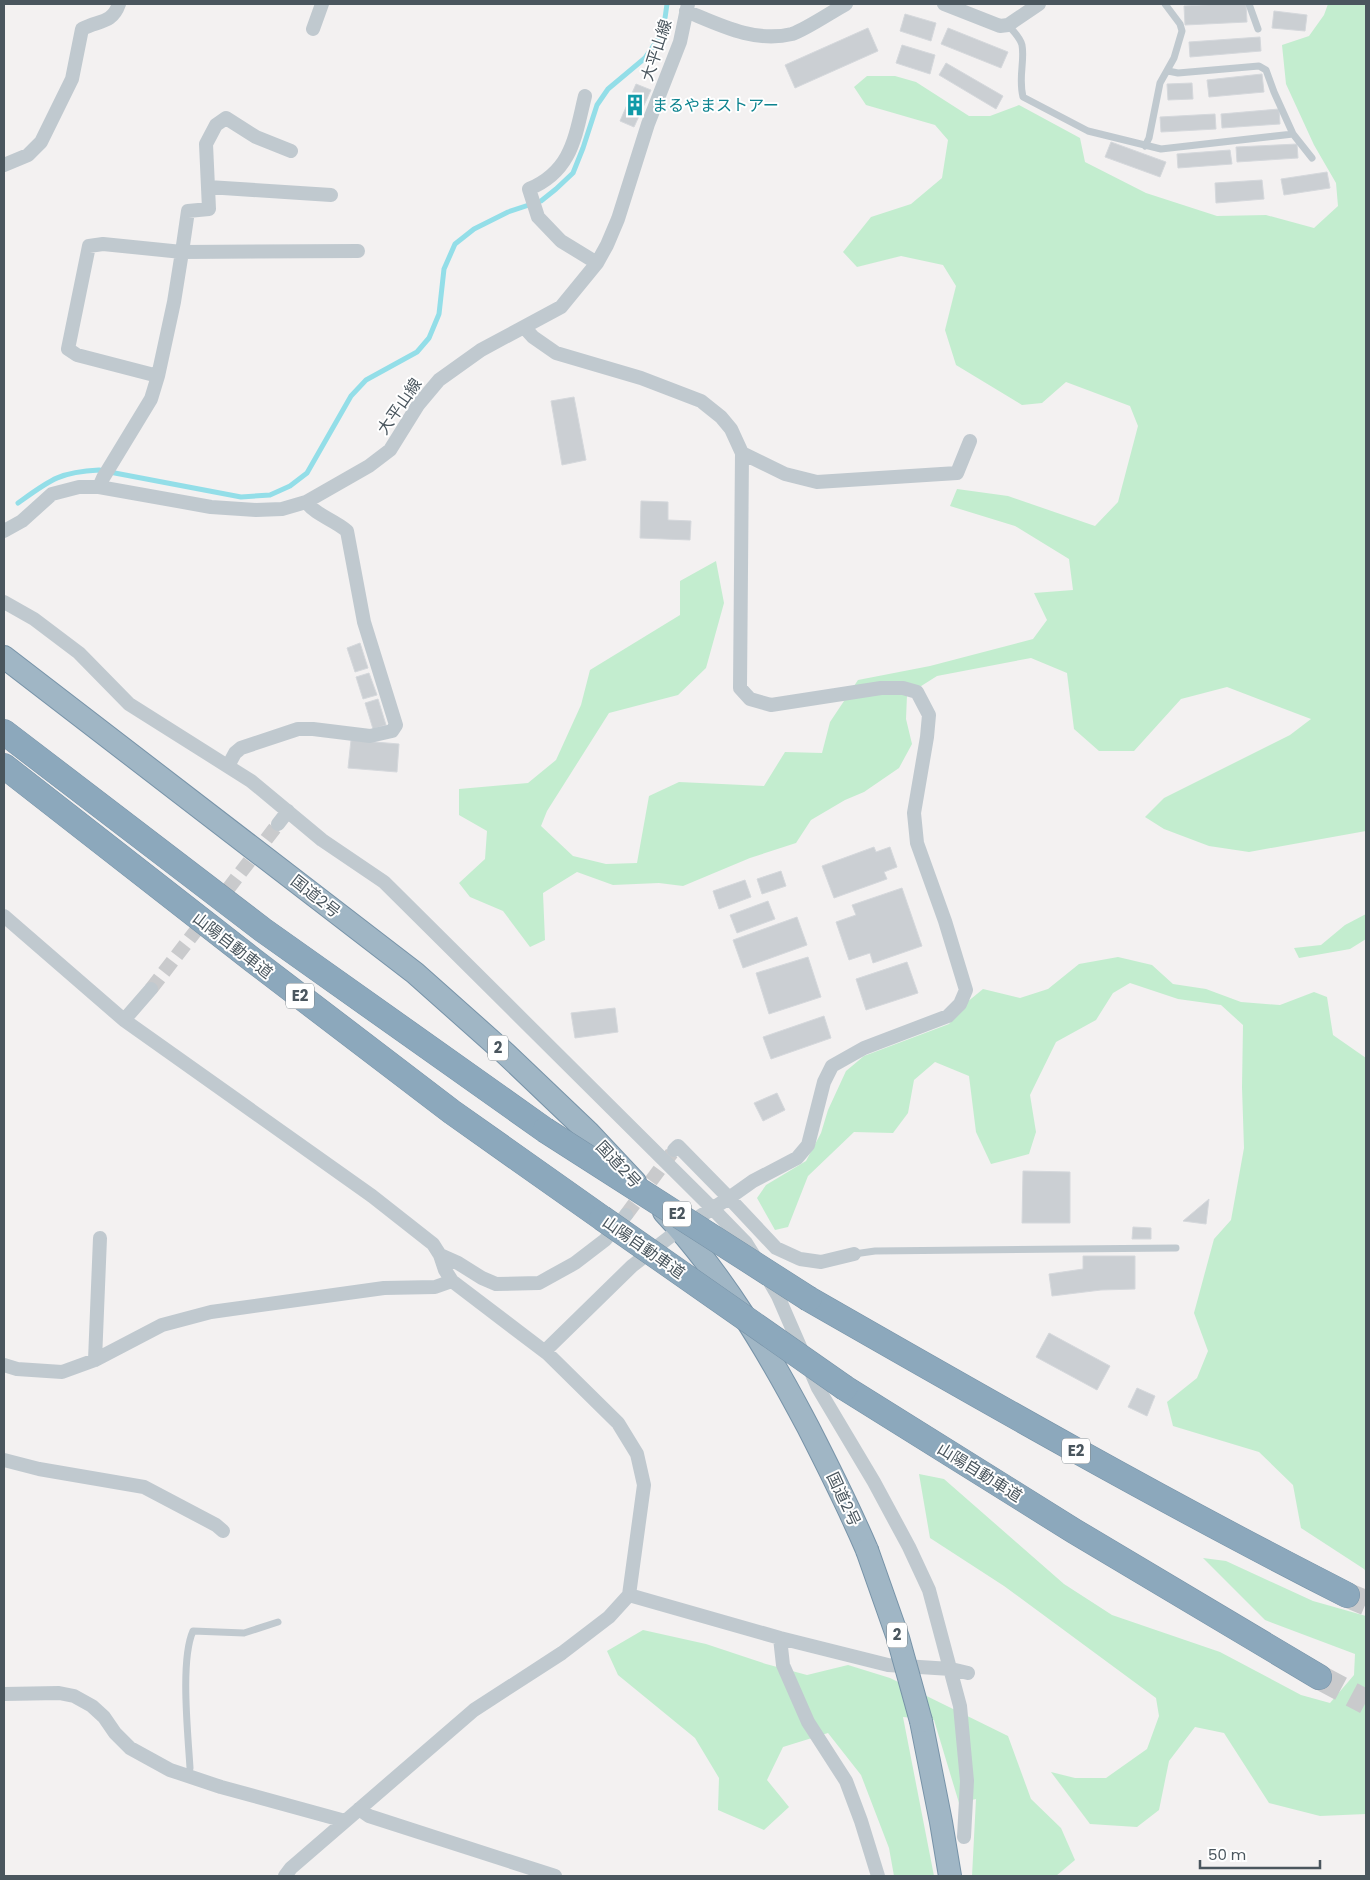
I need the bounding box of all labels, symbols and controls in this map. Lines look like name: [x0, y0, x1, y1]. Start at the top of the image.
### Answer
street label: 大平山線: [636, 16, 677, 84]
building icon: まるやまストアー: [622, 92, 648, 118]
place label: まるやまストアー: [652, 94, 779, 117]
street label: 大平山線: [372, 373, 427, 439]
street label: 国道2号: [286, 870, 345, 923]
street label: 山陽自動車道: [188, 907, 278, 984]
road number: E2: [286, 984, 314, 1008]
road number: 2: [488, 1036, 508, 1060]
street label: 国道2号: [591, 1136, 647, 1193]
road number: E2: [663, 1202, 691, 1226]
street label: 山陽自動車道: [598, 1210, 690, 1284]
street label: 山陽自動車道: [933, 1437, 1027, 1508]
road number: E2: [1062, 1438, 1090, 1464]
street label: 国道2号: [821, 1468, 866, 1530]
road number: 2: [887, 1622, 907, 1648]
scale bar: [1200, 1838, 1320, 1870]
text: 50 m: [1208, 1844, 1246, 1865]

